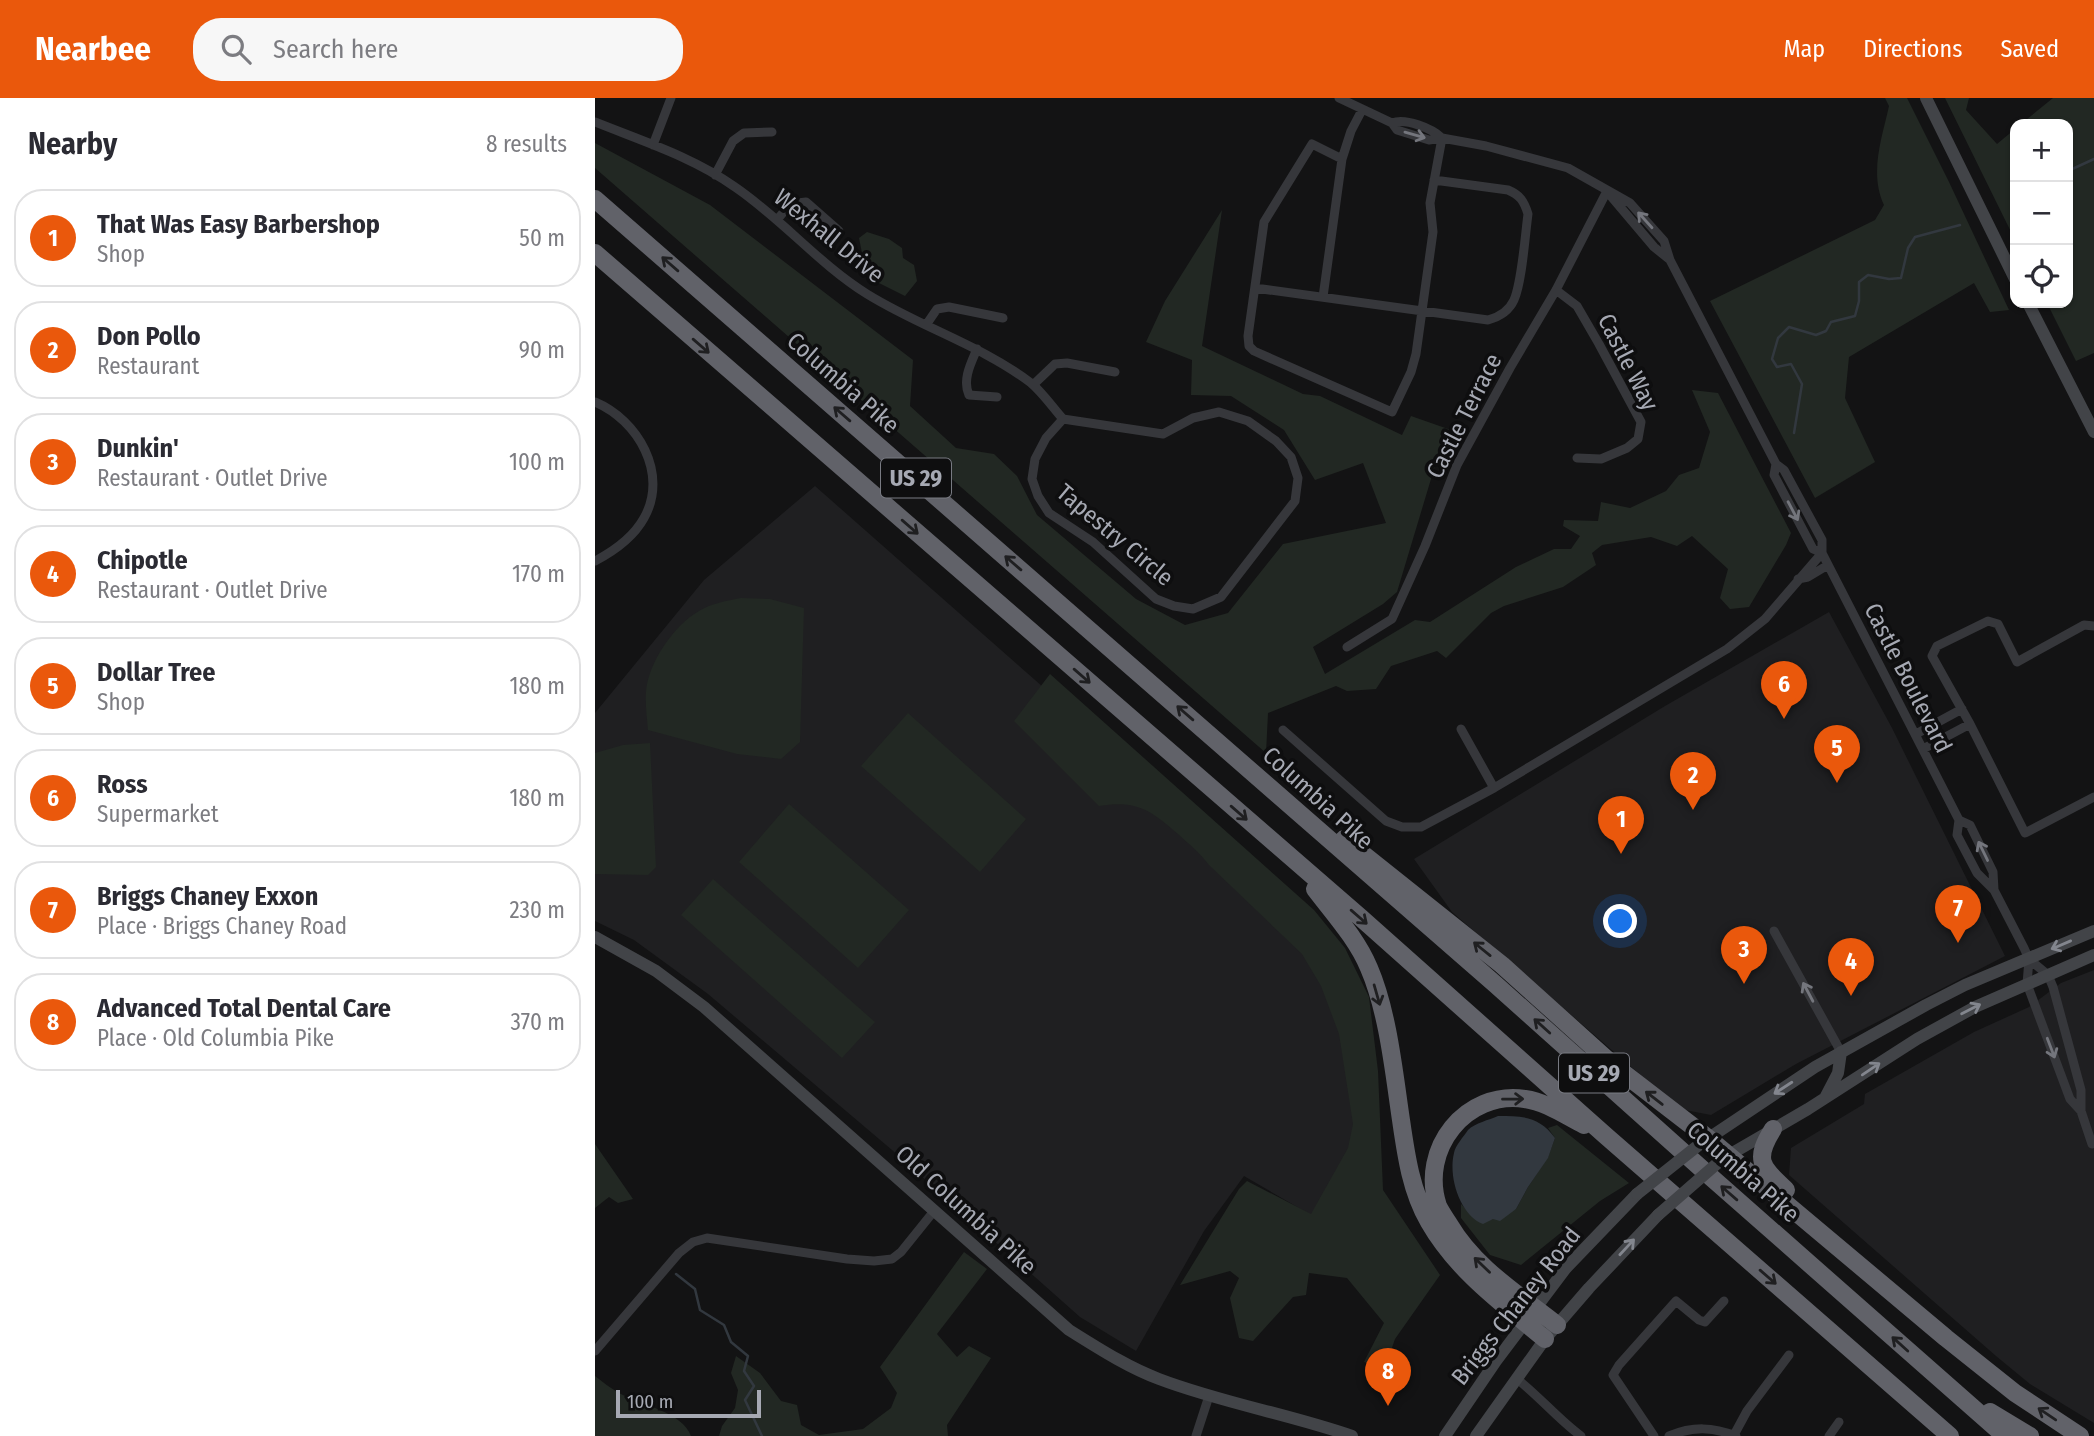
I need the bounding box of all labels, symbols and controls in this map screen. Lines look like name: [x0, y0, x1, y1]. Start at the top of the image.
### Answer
search box: [193, 18, 683, 81]
text: Nearbee: [35, 29, 151, 69]
icon: search: [217, 30, 255, 68]
text: Search here: [273, 34, 398, 65]
text: Map: [1784, 35, 1825, 63]
text: Directions: [1863, 35, 1962, 63]
text: Saved: [2000, 35, 2059, 63]
map controls: [2010, 119, 2073, 308]
button: +: [2010, 119, 2073, 182]
text: Nearby: [28, 126, 117, 162]
text: 8 results: [486, 130, 567, 158]
one-way arrow: [1404, 130, 1426, 143]
button: −: [2010, 182, 2073, 245]
street label: Wexhall Drive: [768, 183, 890, 289]
text: That Was Easy Barbershop: [97, 209, 380, 240]
one-way arrow: [1637, 211, 1653, 229]
text: 1: [48, 224, 58, 252]
text: 50 m: [519, 224, 565, 252]
text: Shop: [97, 240, 145, 268]
button: locate: [2010, 245, 2073, 308]
one-way arrow: [661, 256, 679, 272]
street label: Castle Way: [1592, 309, 1664, 415]
text: Don Pollo: [97, 321, 201, 352]
street label: Columbia Pike: [781, 327, 905, 439]
text: 2: [48, 336, 58, 364]
text: 90 m: [519, 336, 565, 364]
one-way arrow: [692, 338, 710, 354]
street label: Castle Terrace: [1421, 349, 1507, 483]
text: Restaurant: [97, 352, 199, 380]
one-way arrow: [833, 406, 851, 422]
text: Dunkin': [97, 433, 179, 464]
text: 3: [48, 448, 58, 476]
text: 100 m: [509, 448, 565, 476]
road number: US 29: [881, 458, 951, 498]
text: Restaurant · Outlet Drive: [97, 464, 328, 492]
street label: Tapestry Circle: [1051, 478, 1179, 592]
one-way arrow: [1787, 500, 1801, 521]
one-way arrow: [901, 519, 919, 535]
text: Chipotle: [97, 545, 188, 576]
one-way arrow: [1004, 555, 1022, 571]
text: 4: [47, 560, 59, 588]
text: 170 m: [512, 560, 565, 588]
text: Restaurant · Outlet Drive: [97, 576, 328, 604]
street label: Castle Boulevard: [1858, 599, 1958, 757]
text: Dollar Tree: [97, 657, 215, 688]
pin: 6: [1761, 661, 1807, 719]
one-way arrow: [1073, 668, 1091, 684]
text: 5: [47, 672, 59, 700]
text: 180 m: [509, 672, 565, 700]
text: Shop: [97, 688, 145, 716]
one-way arrow: [1176, 705, 1194, 721]
pin: 5: [1814, 725, 1860, 783]
street label: Columbia Pike: [1257, 741, 1379, 855]
pin: 2: [1670, 752, 1716, 810]
text: Ross: [97, 769, 148, 800]
text: 6: [47, 784, 59, 812]
text: 180 m: [509, 784, 565, 812]
pin: 1: [1598, 796, 1644, 854]
text: Supermarket: [97, 800, 218, 828]
one-way arrow: [1230, 805, 1248, 821]
one-way arrow: [1976, 841, 1989, 862]
text: Briggs Chaney Exxon: [97, 881, 318, 912]
pin: 7: [1935, 885, 1981, 943]
text: 7: [48, 896, 58, 924]
text: 230 m: [509, 896, 565, 924]
your location: [1603, 904, 1637, 938]
one-way arrow: [1350, 909, 1368, 925]
text: Place · Briggs Chaney Road: [97, 912, 347, 940]
pin: 3: [1721, 926, 1767, 984]
pin: 4: [1828, 938, 1874, 996]
one-way arrow: [2051, 939, 2073, 952]
one-way arrow: [1474, 941, 1492, 956]
one-way arrow: [1801, 982, 1814, 1003]
one-way arrow: [1371, 983, 1384, 1006]
text: Advanced Total Dental Care: [97, 993, 391, 1024]
one-way arrow: [1960, 1002, 1981, 1016]
text: 8: [47, 1008, 59, 1036]
text: 370 m: [511, 1008, 565, 1036]
one-way arrow: [1533, 1018, 1551, 1034]
text: Place · Old Columbia Pike: [97, 1024, 334, 1052]
one-way arrow: [2045, 1037, 2058, 1059]
road number: US 29: [1559, 1054, 1629, 1092]
one-way arrow: [1861, 1062, 1880, 1076]
one-way arrow: [1774, 1081, 1793, 1095]
one-way arrow: [1646, 1090, 1664, 1105]
one-way arrow: [1501, 1092, 1524, 1106]
street label: Columbia Pike: [1681, 1116, 1805, 1228]
street label: Old Columbia Pike: [890, 1140, 1042, 1280]
one-way arrow: [1721, 1186, 1739, 1202]
street label: Briggs Chaney Road: [1446, 1221, 1586, 1391]
one-way arrow: [1619, 1239, 1636, 1256]
one-way arrow: [1474, 1257, 1491, 1274]
one-way arrow: [1759, 1269, 1777, 1285]
one-way arrow: [1892, 1336, 1910, 1352]
pin: 8: [1365, 1348, 1411, 1406]
scale bar: [616, 1387, 761, 1419]
text: 100 m: [627, 1390, 673, 1413]
one-way arrow: [2038, 1407, 2057, 1422]

